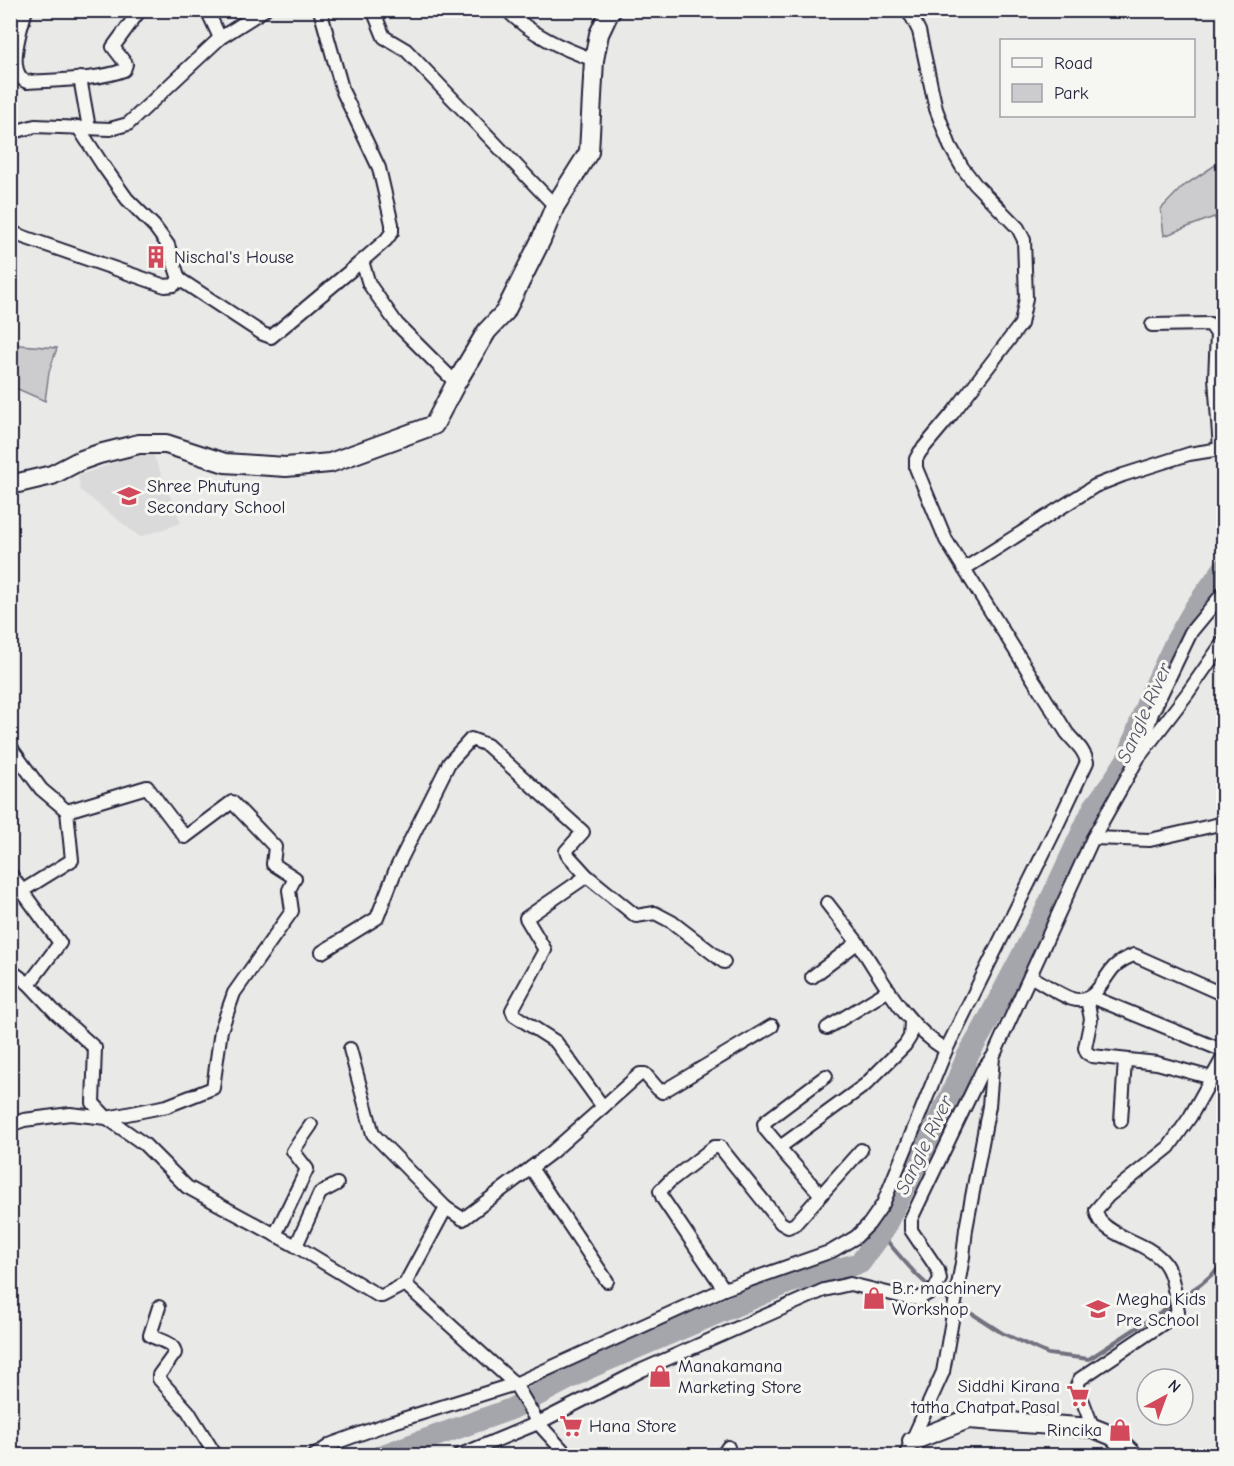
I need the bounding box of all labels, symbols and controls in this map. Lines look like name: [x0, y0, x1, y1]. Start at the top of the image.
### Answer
legend: [1000, 39, 1195, 117]
text: Road: [1054, 53, 1093, 74]
text: Park: [1054, 83, 1089, 104]
building icon: Nischal's House: [143, 244, 169, 270]
place label: Nischal's House: [174, 247, 294, 268]
place label: Shree Phutung Secondary School: [147, 476, 285, 518]
school or university icon: Shree Phutung Secondary School: [116, 483, 142, 509]
water label: Sangle River: [1112, 659, 1177, 766]
water label: Sangle River: [890, 1091, 958, 1198]
place label: B.r. machinery Workshop: [892, 1278, 1002, 1320]
shop icon: B.r. machinery Workshop: [861, 1285, 887, 1311]
place label: Megha Kids Pre School: [1116, 1289, 1206, 1331]
school or university icon: Megha Kids Pre School: [1085, 1296, 1111, 1322]
place label: Manakamana Marketing Store: [678, 1356, 802, 1398]
shop icon: Manakamana Marketing Store: [647, 1363, 673, 1389]
north arrow: [1135, 1367, 1195, 1427]
place label: Siddhi Kirana tatha Chatpat Pasal: [911, 1376, 1060, 1418]
text: N: [1164, 1376, 1184, 1397]
supermarket icon: Siddhi Kirana tatha Chatpat Pasal: [1065, 1383, 1091, 1409]
supermarket icon: Hana Store: [558, 1413, 584, 1439]
place label: Hana Store: [589, 1416, 676, 1437]
shop icon: Rincika: [1107, 1417, 1133, 1443]
place label: Rincika: [1047, 1420, 1102, 1441]

